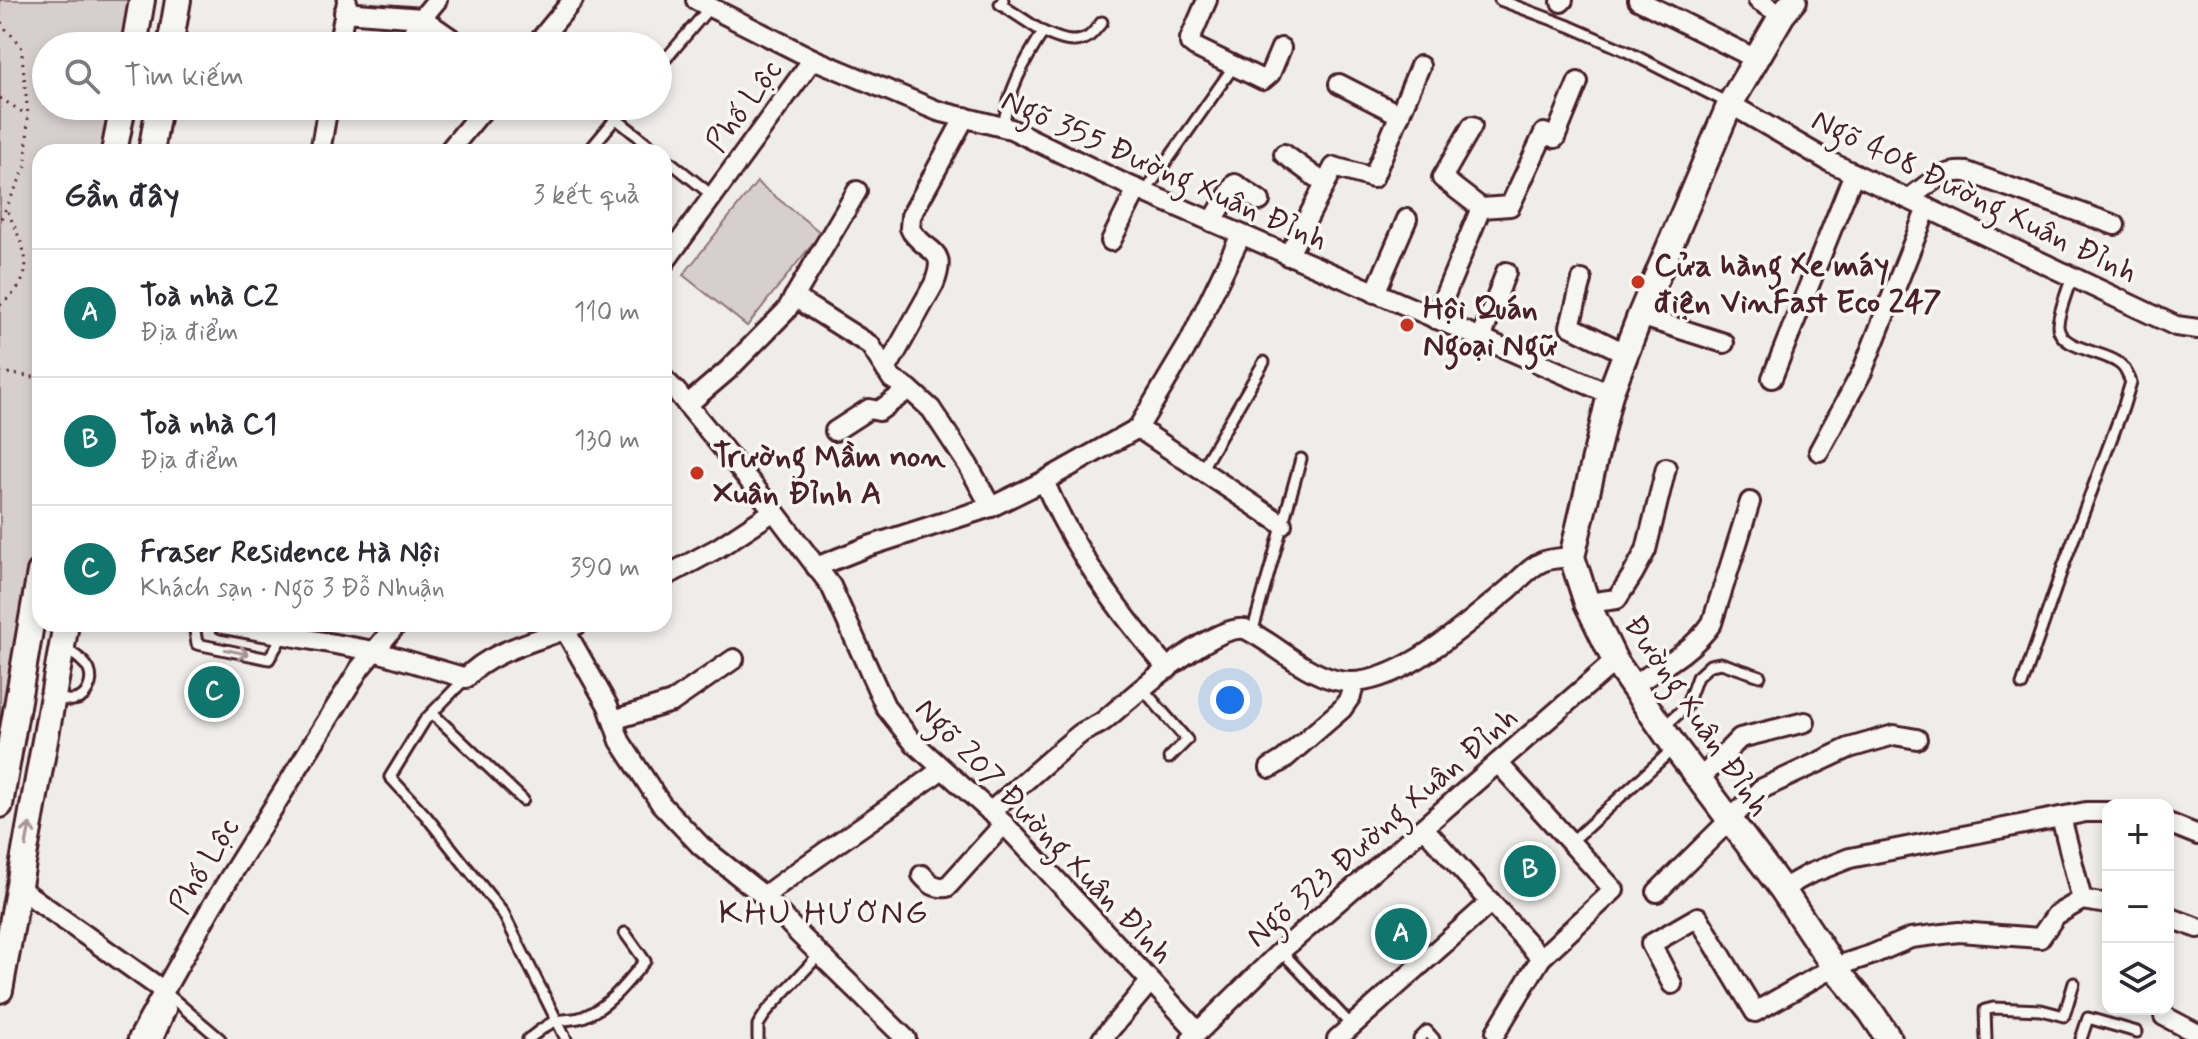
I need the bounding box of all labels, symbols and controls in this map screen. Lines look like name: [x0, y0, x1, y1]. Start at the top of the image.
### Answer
search box: [32, 32, 672, 120]
street label: Phố Lộc: [697, 51, 793, 161]
icon: search: [60, 54, 104, 98]
text: Tìm kiếm: [124, 57, 244, 96]
street label: Ngõ 355 Đường Xuân Đỉnh: [993, 80, 1334, 265]
street label: Ngõ 408 Đường Xuân Đỉnh: [1803, 100, 2144, 297]
text: Gần đây: [64, 174, 180, 219]
text: 3 kết quả: [533, 179, 640, 213]
place label: Cửa hàng Xe máy điện VinFast Eco 247: [1654, 245, 1942, 324]
marker: Cửa hàng Xe máy điện VinFast Eco 247: [1629, 273, 1647, 291]
text: Toà nhà C2: [140, 277, 279, 316]
place label: Hội Quán Ngoại Ngữ: [1423, 288, 1558, 371]
text: A: [81, 296, 99, 330]
text: 110 m: [574, 296, 640, 330]
text: Địa điểm: [140, 316, 238, 350]
marker: Hội Quán Ngoại Ngữ: [1398, 316, 1416, 334]
text: Toà nhà C1: [140, 405, 277, 444]
text: B: [82, 424, 98, 458]
text: 130 m: [574, 424, 640, 458]
place label: Trường Mầm non Xuân Đỉnh A: [713, 436, 946, 515]
text: Địa điểm: [140, 444, 238, 478]
marker: Trường Mầm non Xuân Đỉnh A: [688, 464, 706, 482]
text: Fraser Residence Hà Nội: [140, 533, 440, 572]
text: C: [81, 552, 99, 586]
text: 390 m: [569, 552, 640, 586]
text: Khách sạn · Ngõ 3 Đỗ Nhuận: [140, 572, 445, 606]
street label: Đường Xuân Đỉnh: [1611, 607, 1779, 827]
one-way arrow: [223, 645, 249, 660]
pin: C: [188, 662, 240, 722]
your location: [1210, 680, 1250, 720]
street label: Ngõ 207 Đường Xuân Đỉnh: [903, 689, 1182, 976]
street label: Ngõ 323 Đường Xuân Đỉnh: [1237, 698, 1529, 960]
map controls: [2102, 799, 2174, 1015]
button: +: [2102, 799, 2174, 871]
street label: Phố Lộc: [159, 810, 250, 922]
one-way arrow: [22, 823, 37, 848]
pin: B: [1504, 841, 1556, 901]
button: −: [2102, 871, 2174, 943]
district label: KHU HƯƠNG: [718, 891, 930, 936]
pin: A: [1375, 904, 1427, 964]
button: layers: [2102, 943, 2174, 1015]

